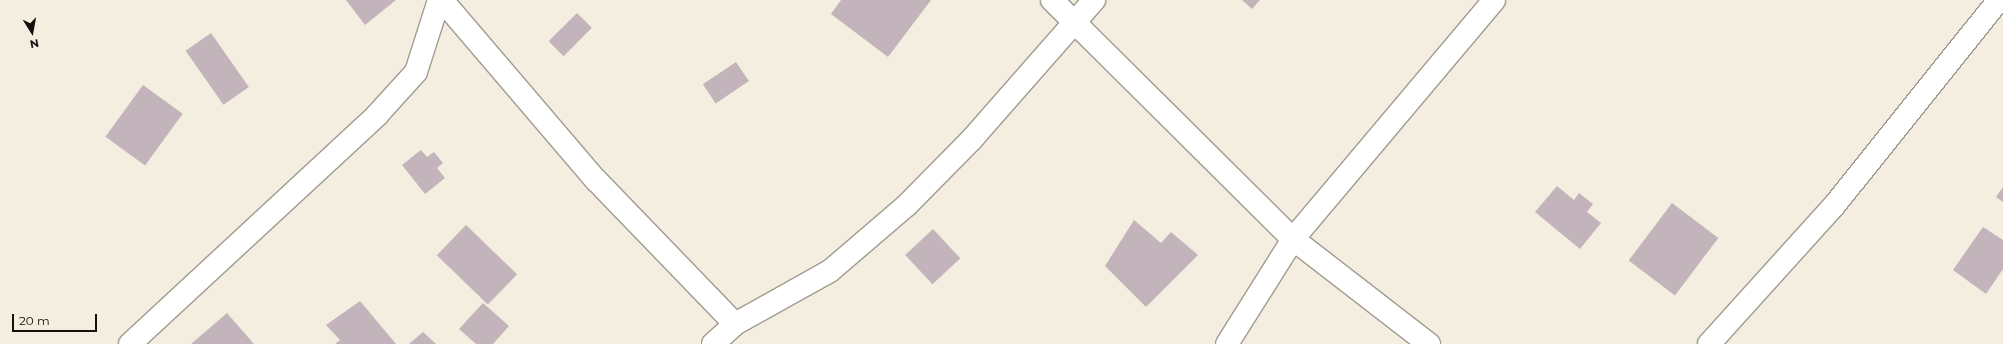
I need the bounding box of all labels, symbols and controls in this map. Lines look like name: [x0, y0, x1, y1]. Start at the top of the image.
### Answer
north arrow: [12, 12, 52, 52]
text: N: [29, 36, 40, 51]
scale bar: [14, 306, 99, 332]
text: 20 m: [19, 313, 50, 328]

